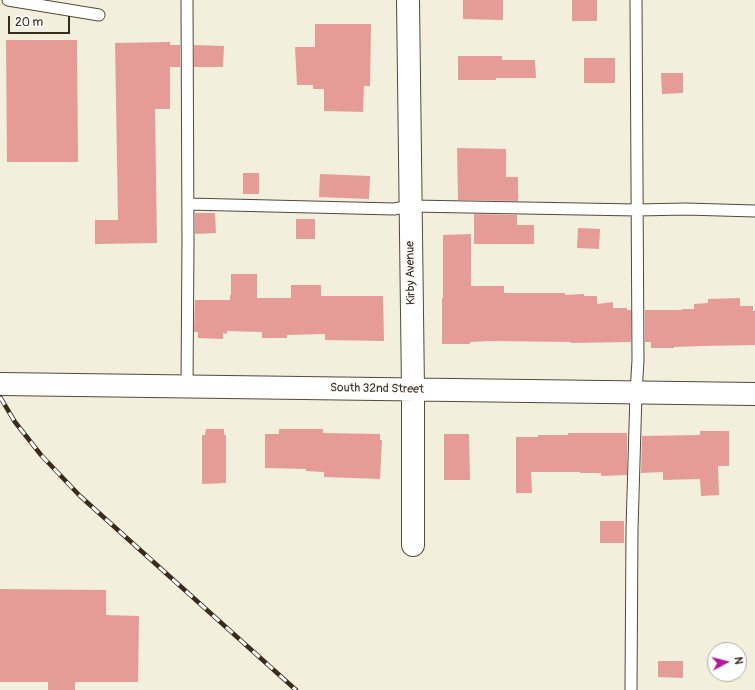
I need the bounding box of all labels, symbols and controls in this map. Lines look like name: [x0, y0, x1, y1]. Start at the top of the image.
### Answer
scale bar: [10, 8, 72, 34]
text: 20 m: [15, 15, 43, 30]
street label: Kirby Avenue: [403, 241, 419, 305]
street label: South 32nd Street: [330, 381, 424, 397]
north arrow: [707, 642, 747, 682]
text: N: [732, 656, 745, 665]

